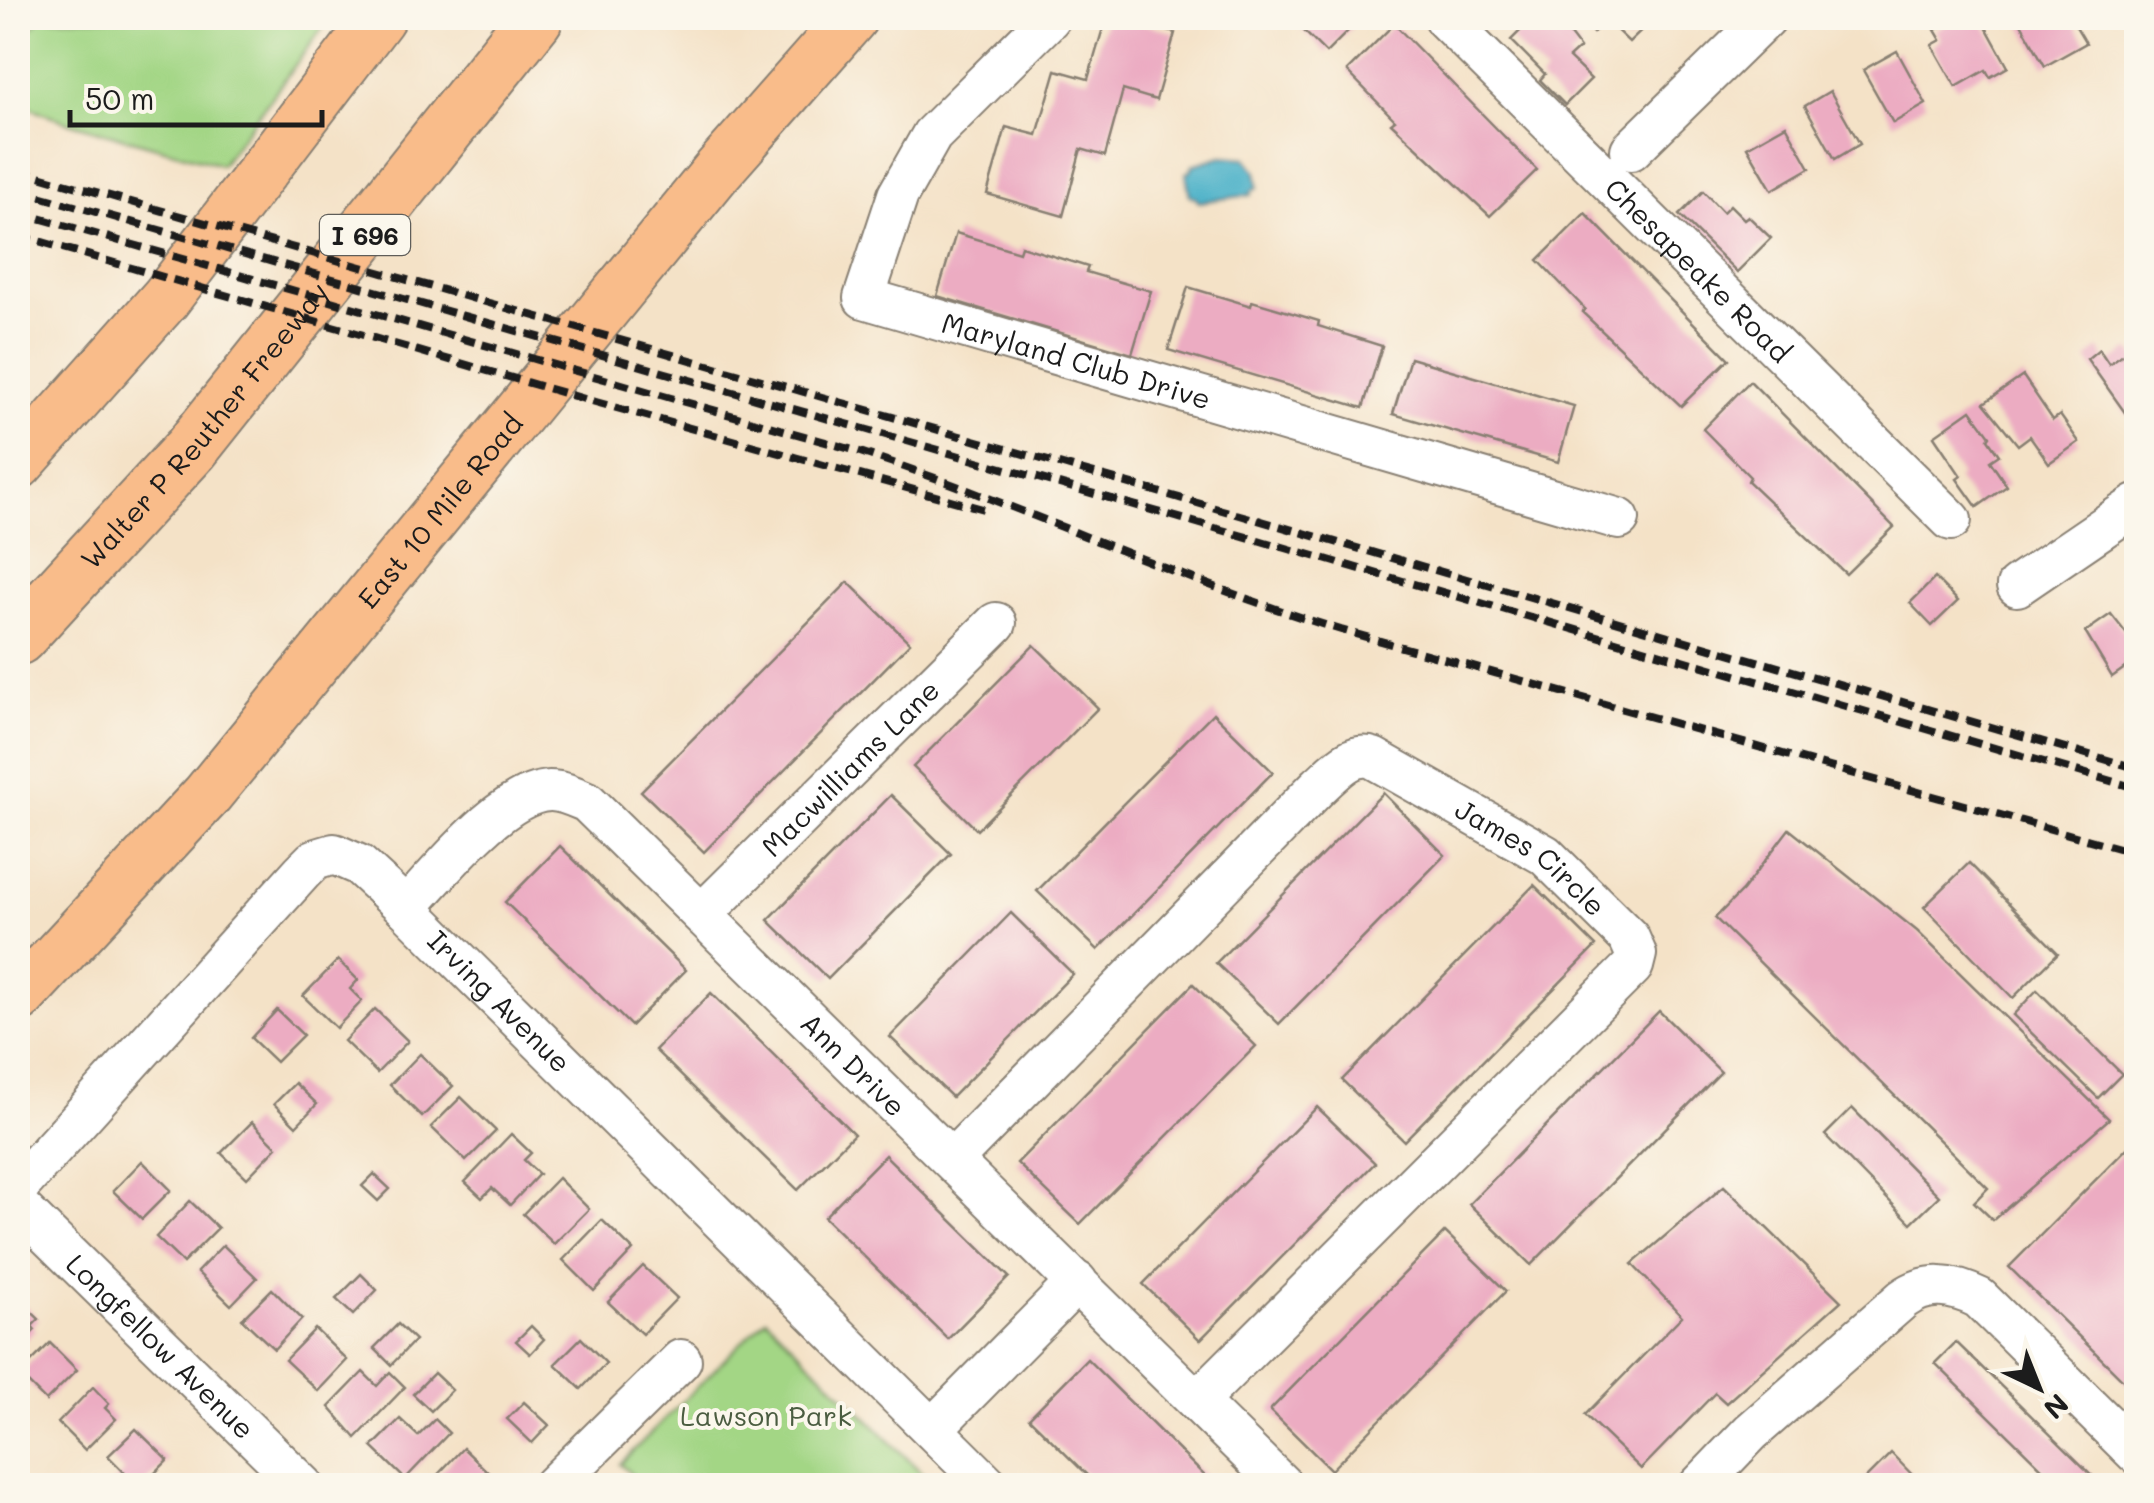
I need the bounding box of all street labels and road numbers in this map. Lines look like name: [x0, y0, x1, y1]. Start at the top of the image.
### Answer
street label: Chesapeake Road: [1598, 170, 1799, 370]
road number: I 696: [320, 215, 410, 255]
street label: Walter P Reuther Freeway: [72, 274, 336, 576]
street label: Maryland Club Drive: [938, 304, 1215, 417]
street label: East 10 Mile Road: [349, 406, 530, 615]
street label: Macwilliams Lane: [753, 672, 947, 864]
street label: James Circle: [1449, 790, 1614, 923]
street label: Irving Avenue: [421, 922, 579, 1080]
street label: Ann Drive: [794, 1005, 914, 1124]
street label: Longfellow Avenue: [59, 1246, 263, 1446]

